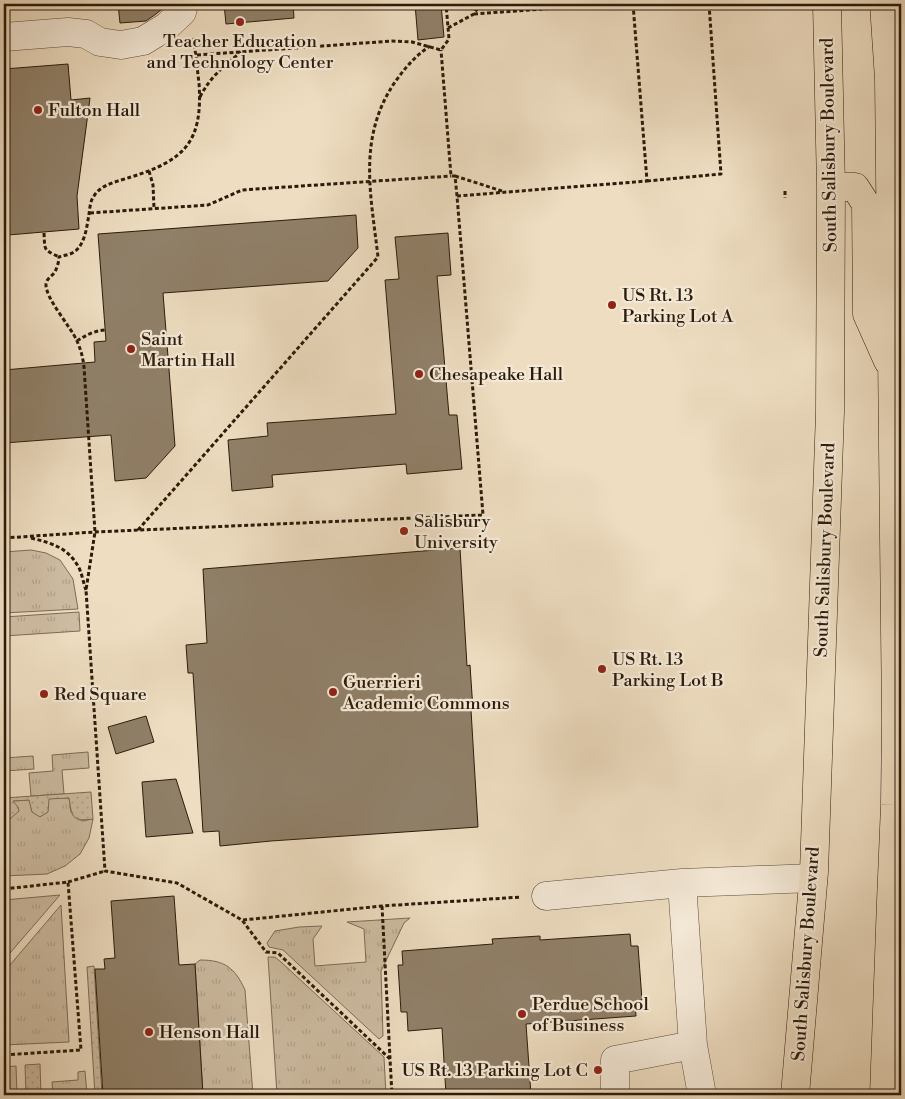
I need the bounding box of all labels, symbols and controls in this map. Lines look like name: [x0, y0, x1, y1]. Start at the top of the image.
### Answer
marker: Teacher Education and Technology Center: [234, 16, 246, 28]
place label: Teacher Education and Technology Center: [147, 30, 334, 74]
street label: South Salisbury Boulevard: [816, 37, 842, 253]
place label: Fulton Hall: [48, 99, 141, 122]
marker: Fulton Hall: [32, 104, 44, 116]
place label: US Rt. 13 Parking Lot A: [622, 284, 734, 328]
marker: US Rt. 13 Parking Lot A: [606, 299, 618, 311]
place label: Saint Martin Hall: [141, 328, 236, 372]
marker: Saint Martin Hall: [125, 343, 137, 355]
place label: Chesapeake Hall: [429, 363, 564, 386]
marker: Chesapeake Hall: [413, 368, 425, 380]
street label: South Salisbury Boulevard: [810, 441, 840, 658]
place label: Salisbury University: [414, 510, 498, 554]
marker: Salisbury University: [398, 525, 410, 537]
place label: US Rt. 13 Parking Lot B: [612, 648, 724, 692]
marker: US Rt. 13 Parking Lot B: [596, 663, 608, 675]
place label: Guerrieri Academic Commons: [342, 671, 510, 715]
place label: Red Square: [54, 683, 147, 706]
marker: Guerrieri Academic Commons: [327, 686, 339, 698]
marker: Red Square: [38, 688, 50, 700]
street label: South Salisbury Boulevard: [787, 845, 825, 1062]
place label: Perdue School of Business: [532, 993, 649, 1037]
marker: Perdue School of Business: [516, 1008, 528, 1020]
place label: Henson Hall: [159, 1021, 261, 1044]
marker: Henson Hall: [143, 1026, 155, 1038]
place label: US Rt. 13 Parking Lot C: [401, 1059, 588, 1082]
marker: US Rt. 13 Parking Lot C: [592, 1064, 604, 1076]

